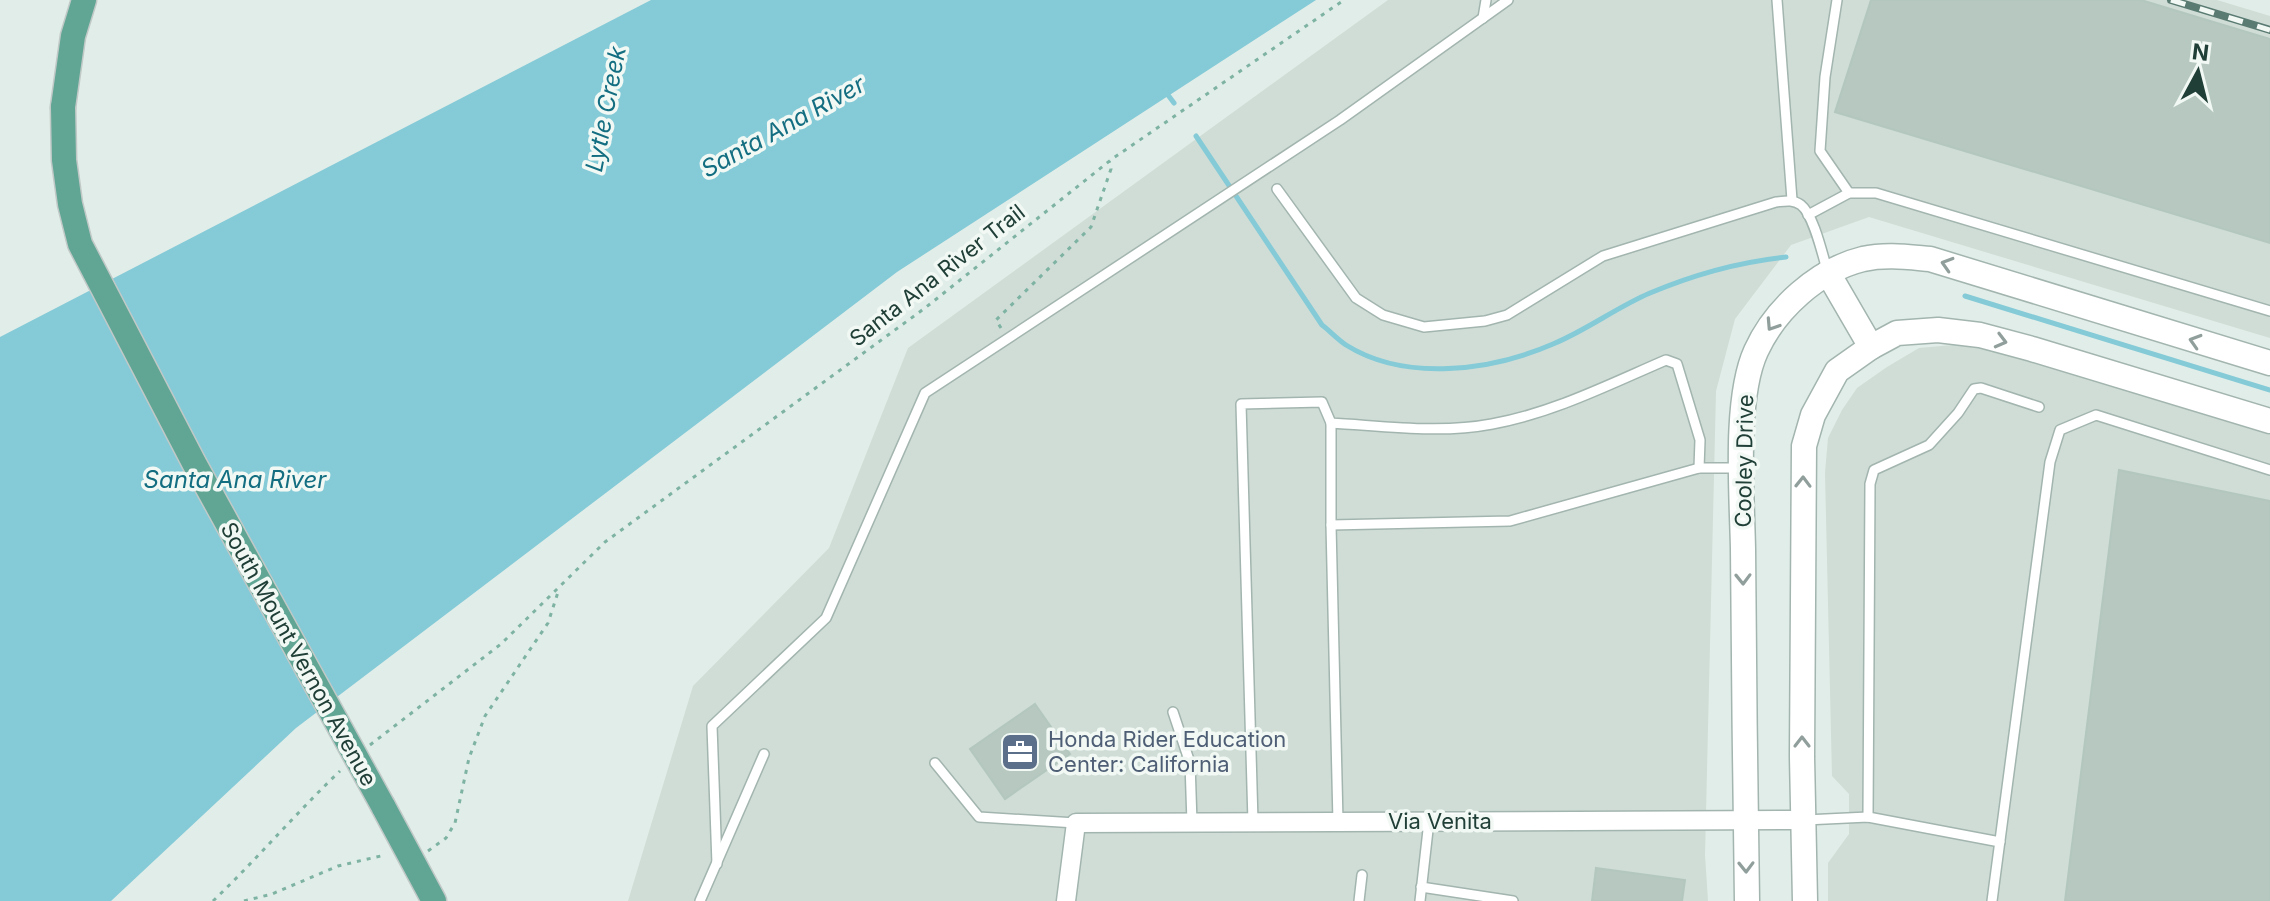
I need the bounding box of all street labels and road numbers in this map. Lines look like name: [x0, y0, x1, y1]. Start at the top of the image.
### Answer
street label: Santa Ana River Trail: [844, 199, 1030, 351]
street label: Cooley Drive: [1730, 394, 1758, 528]
street label: South Mount Vernon Avenue: [216, 518, 382, 790]
street label: Via Venita: [1388, 808, 1492, 834]

